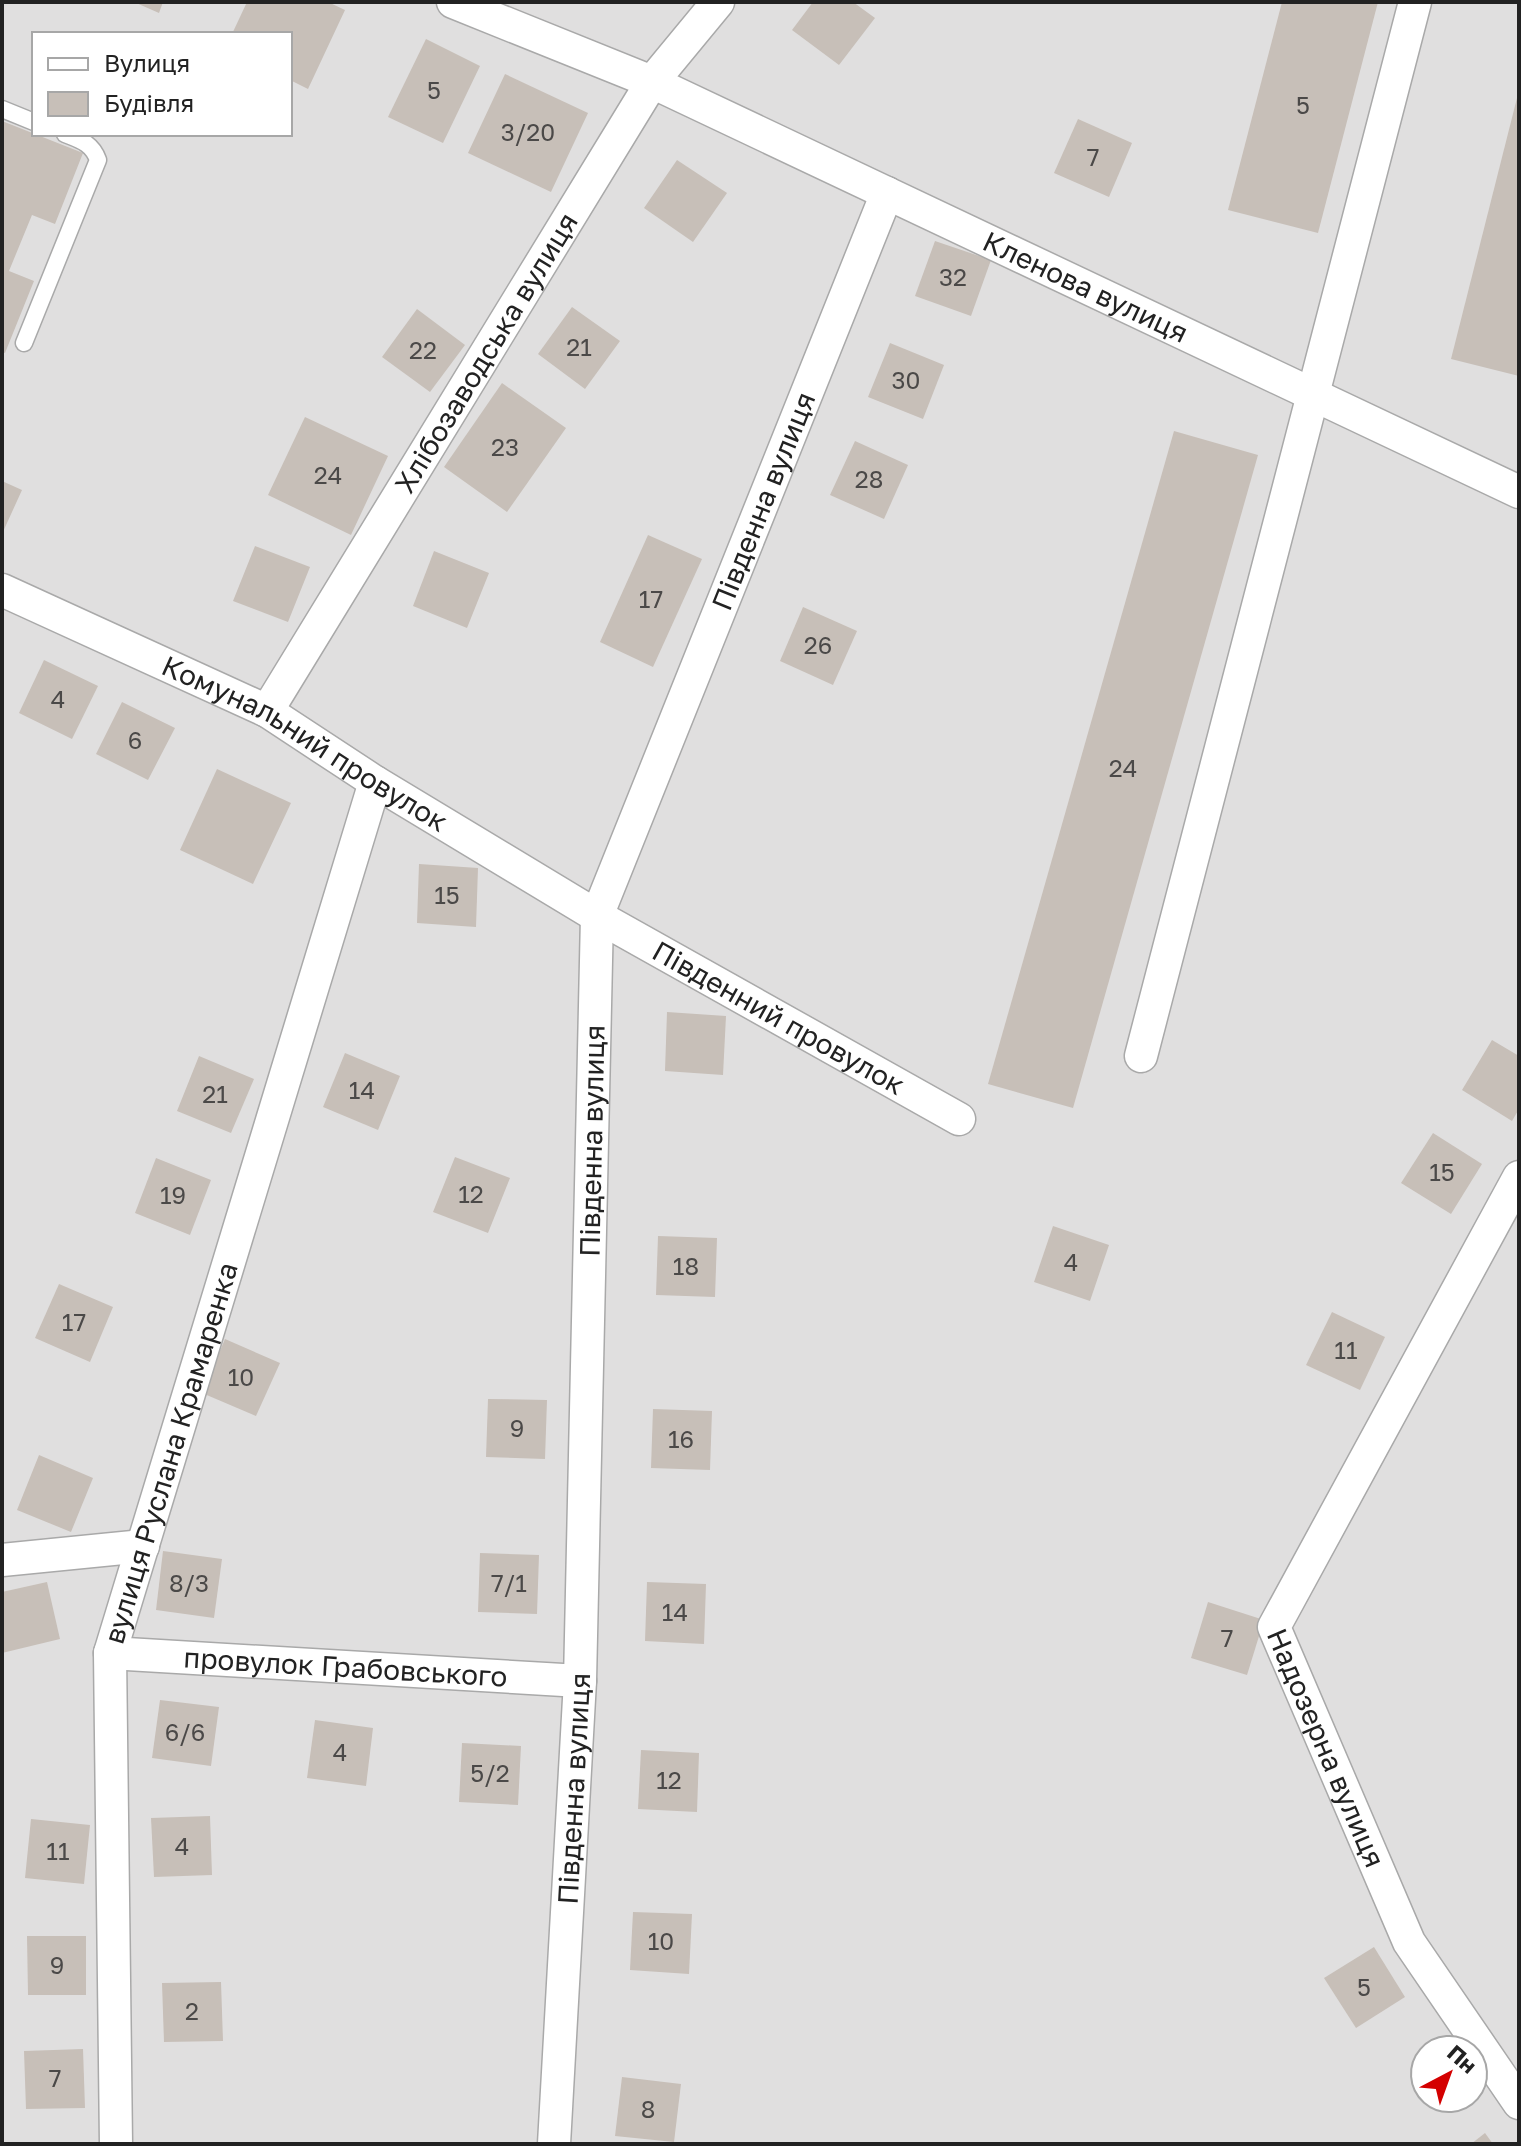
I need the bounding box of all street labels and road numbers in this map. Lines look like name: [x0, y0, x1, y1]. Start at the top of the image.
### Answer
street label: Хлібозаводська вулиця: [388, 206, 584, 499]
street label: Кленова вулиця: [978, 224, 1194, 349]
street label: Південна вулиця: [704, 387, 821, 615]
street label: Комунальний провулок: [157, 648, 454, 838]
street label: Південний провулок: [647, 934, 910, 1101]
street label: Південна вулиця: [572, 1024, 611, 1257]
street label: вулиця Руслана Крамаренка: [97, 1258, 244, 1648]
street label: Надозерна вулиця: [1261, 1623, 1392, 1872]
street label: провулок Грабовського: [183, 1640, 508, 1693]
street label: Південна вулиця: [550, 1672, 596, 1905]

